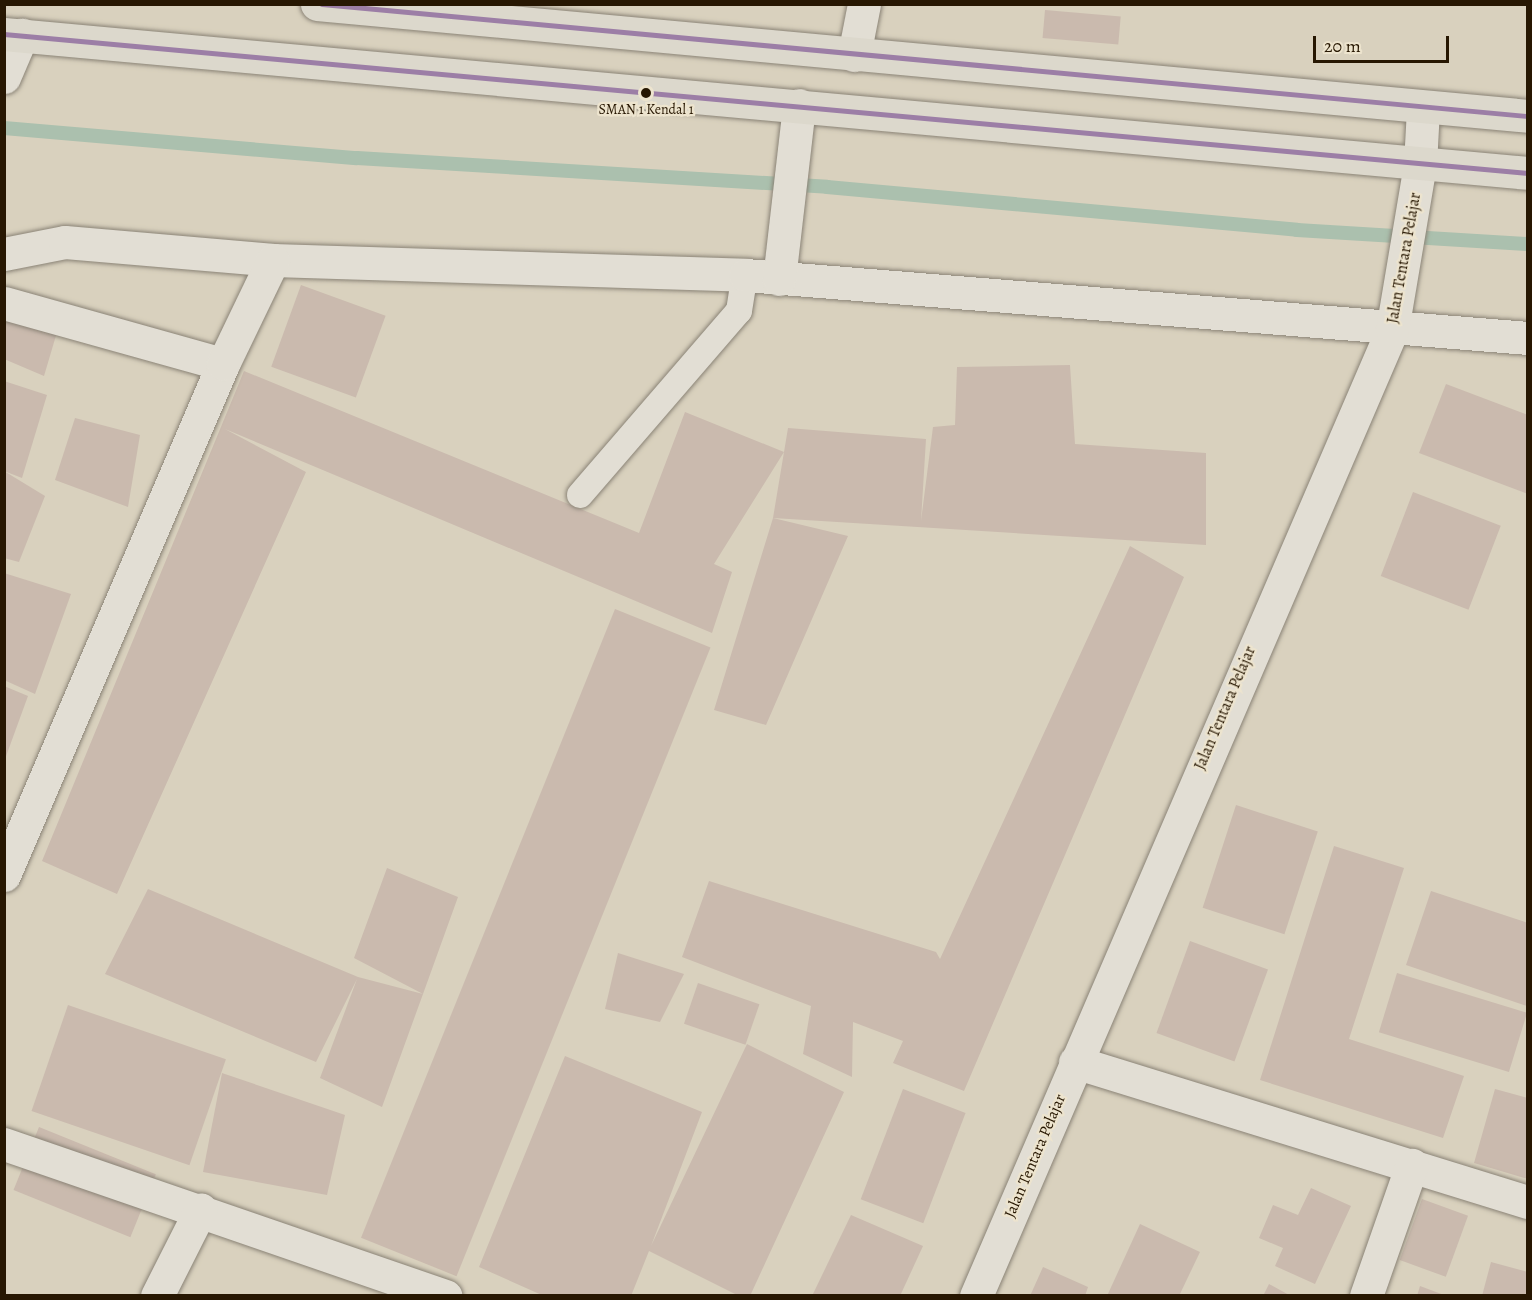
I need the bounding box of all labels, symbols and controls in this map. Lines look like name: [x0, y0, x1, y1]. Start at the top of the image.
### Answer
scale bar: [1316, 24, 1452, 62]
text: 20 m: [1324, 34, 1361, 58]
marker: SMAN 1 Kendal 1: [640, 87, 652, 99]
place label: SMAN 1 Kendal 1: [598, 102, 694, 118]
street label: Jalan Tentara Pelajar: [1383, 191, 1425, 325]
street label: Jalan Tentara Pelajar: [1190, 643, 1260, 773]
street label: Jalan Tentara Pelajar: [1000, 1091, 1070, 1221]

